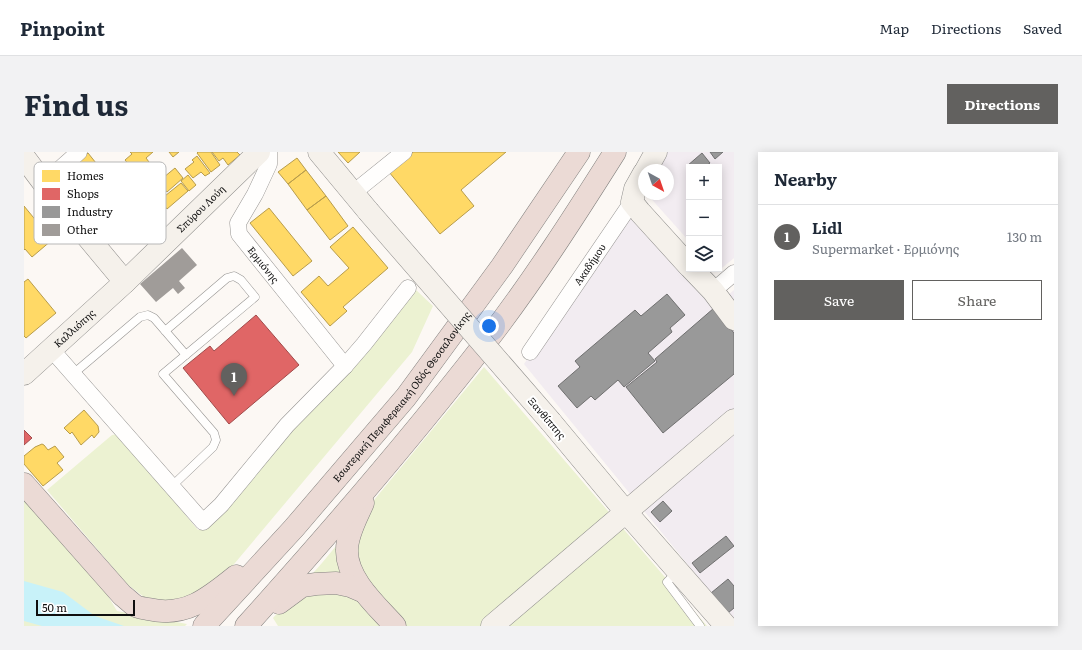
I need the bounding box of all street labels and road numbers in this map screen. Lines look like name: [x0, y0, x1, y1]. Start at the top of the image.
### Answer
street label: Σπύρου Λούη: [173, 181, 228, 235]
street label: Ακαδήμου: [570, 240, 609, 288]
street label: Ερμιόνης: [245, 243, 283, 286]
street label: Καλλιόπης: [50, 305, 98, 351]
street label: Εσωτερική Περιφερειακή Οδός Θεσσαλονίκης: [329, 308, 474, 485]
street label: Ξανθίππης: [525, 393, 570, 442]

